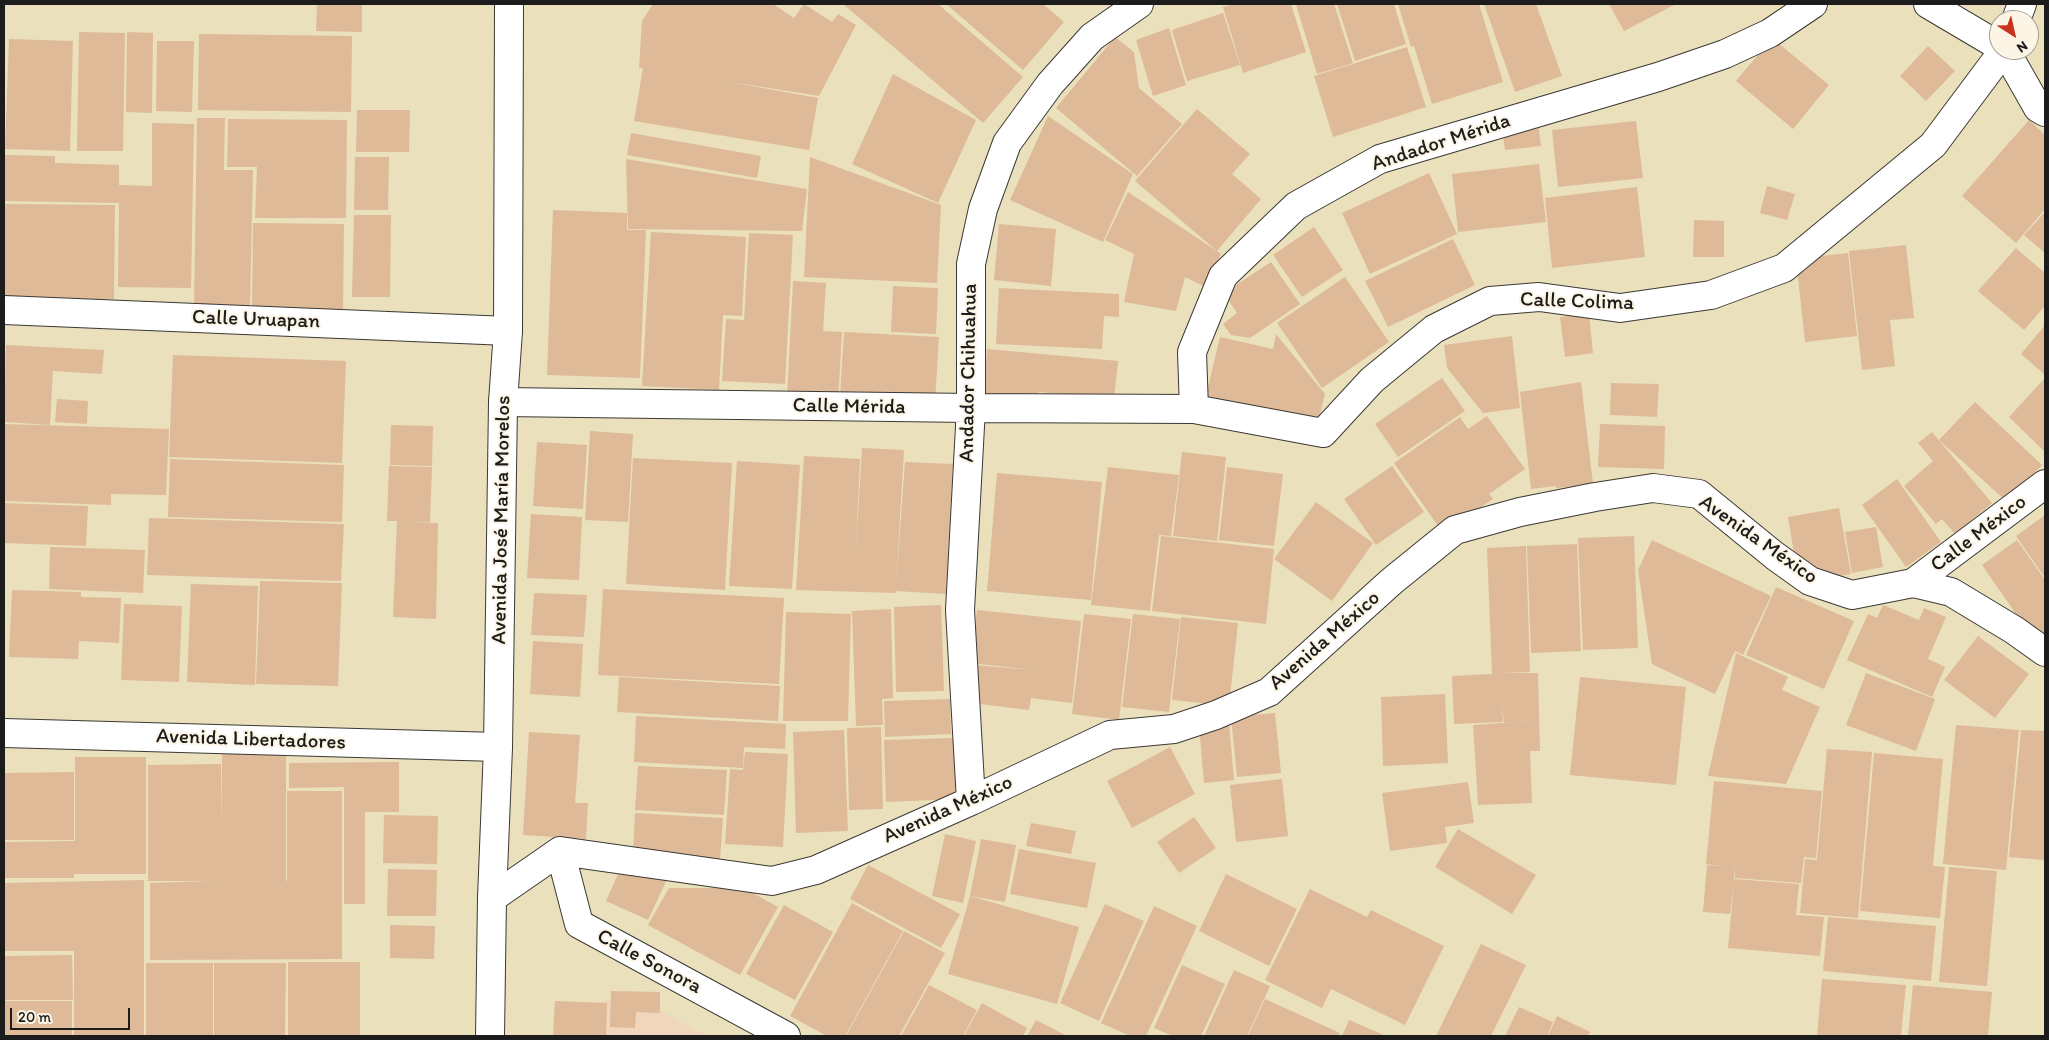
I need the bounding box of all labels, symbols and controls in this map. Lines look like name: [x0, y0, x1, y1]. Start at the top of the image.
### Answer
north arrow: [1989, 10, 2039, 60]
text: N: [2014, 37, 2031, 57]
street label: Andador Mérida: [1368, 109, 1514, 177]
street label: Andador Chihuahua: [955, 283, 983, 463]
street label: Calle Colima: [1519, 287, 1635, 317]
street label: Calle Uruapan: [191, 305, 321, 335]
street label: Calle Mérida: [792, 393, 906, 421]
street label: Avenida José María Morelos: [487, 395, 517, 645]
street label: Avenida México: [1694, 490, 1822, 590]
street label: Calle México: [1926, 490, 2032, 578]
street label: Avenida México: [1264, 586, 1386, 696]
street label: Avenida Libertadores: [156, 724, 346, 756]
street label: Avenida México: [879, 770, 1017, 850]
street label: Calle Sonora: [592, 924, 706, 1000]
scale bar: [12, 998, 132, 1030]
text: 20 m: [18, 1008, 51, 1026]

